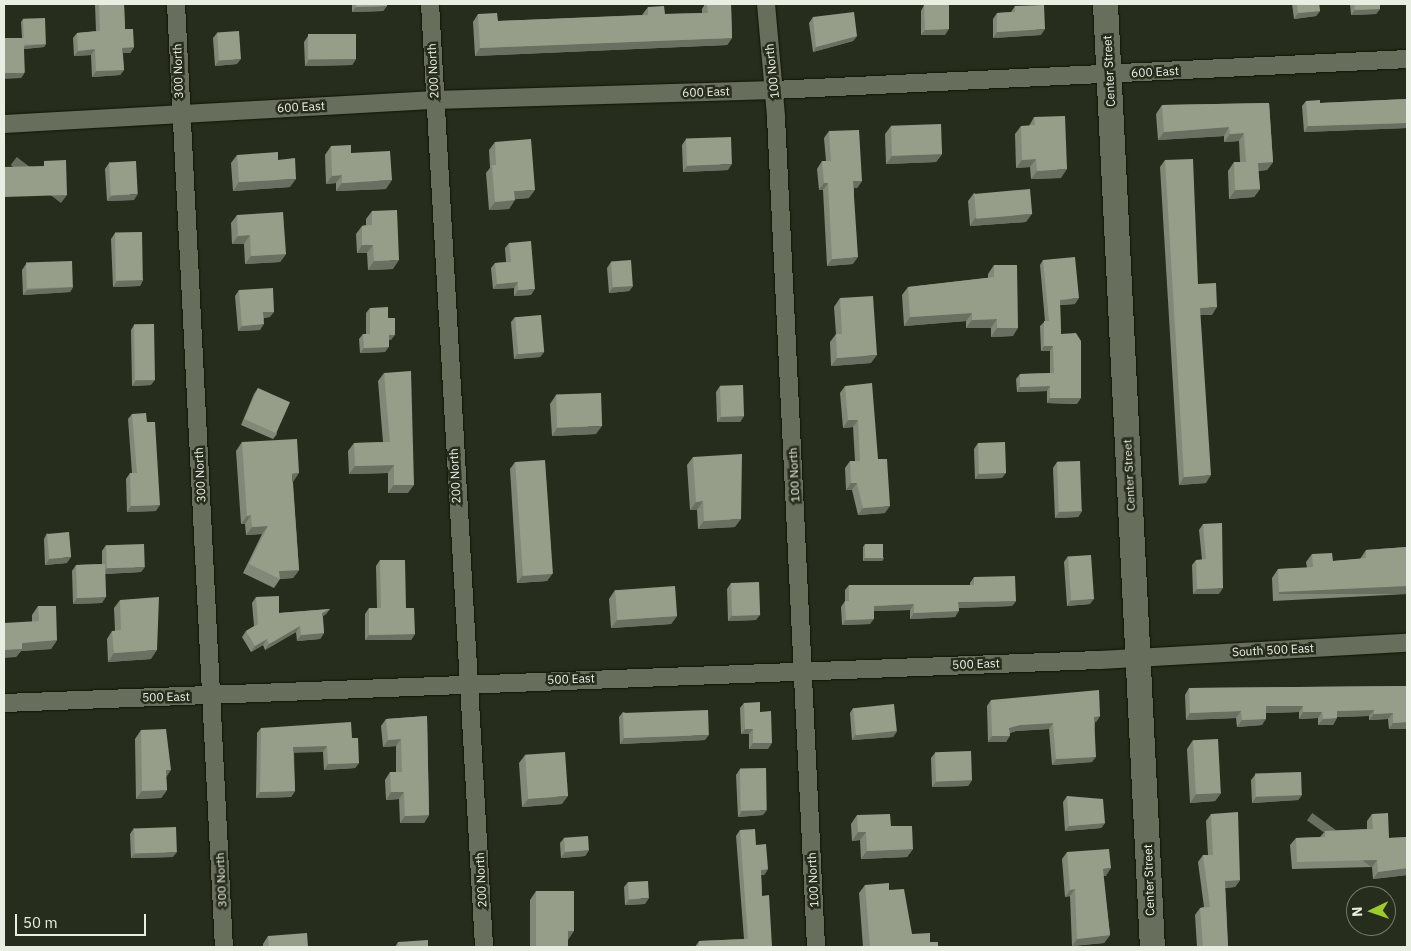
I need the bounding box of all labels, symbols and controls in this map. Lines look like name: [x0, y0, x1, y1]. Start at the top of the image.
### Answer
street label: Center Street: [1100, 35, 1118, 107]
street label: 300 North: [170, 43, 186, 99]
street label: 200 North: [424, 43, 442, 99]
street label: 100 North: [762, 43, 782, 99]
street label: 600 East: [1131, 64, 1179, 80]
street label: 600 East: [682, 84, 730, 100]
street label: 600 East: [277, 99, 325, 115]
street label: Center Street: [1120, 439, 1138, 511]
street label: 300 North: [191, 447, 209, 503]
street label: 100 North: [785, 447, 803, 503]
street label: 200 North: [446, 448, 464, 504]
street label: South 500 East: [1232, 641, 1314, 659]
street label: 500 East: [952, 656, 1000, 672]
street label: 500 East: [547, 671, 595, 687]
street label: 500 East: [142, 689, 190, 705]
street label: Center Street: [1141, 844, 1157, 916]
street label: 300 North: [212, 852, 230, 908]
street label: 200 North: [472, 852, 490, 908]
street label: 100 North: [804, 852, 822, 908]
north arrow: [1346, 886, 1396, 936]
scale bar: [18, 904, 149, 936]
text: N: [1348, 906, 1366, 917]
text: 50 m: [23, 913, 58, 932]

